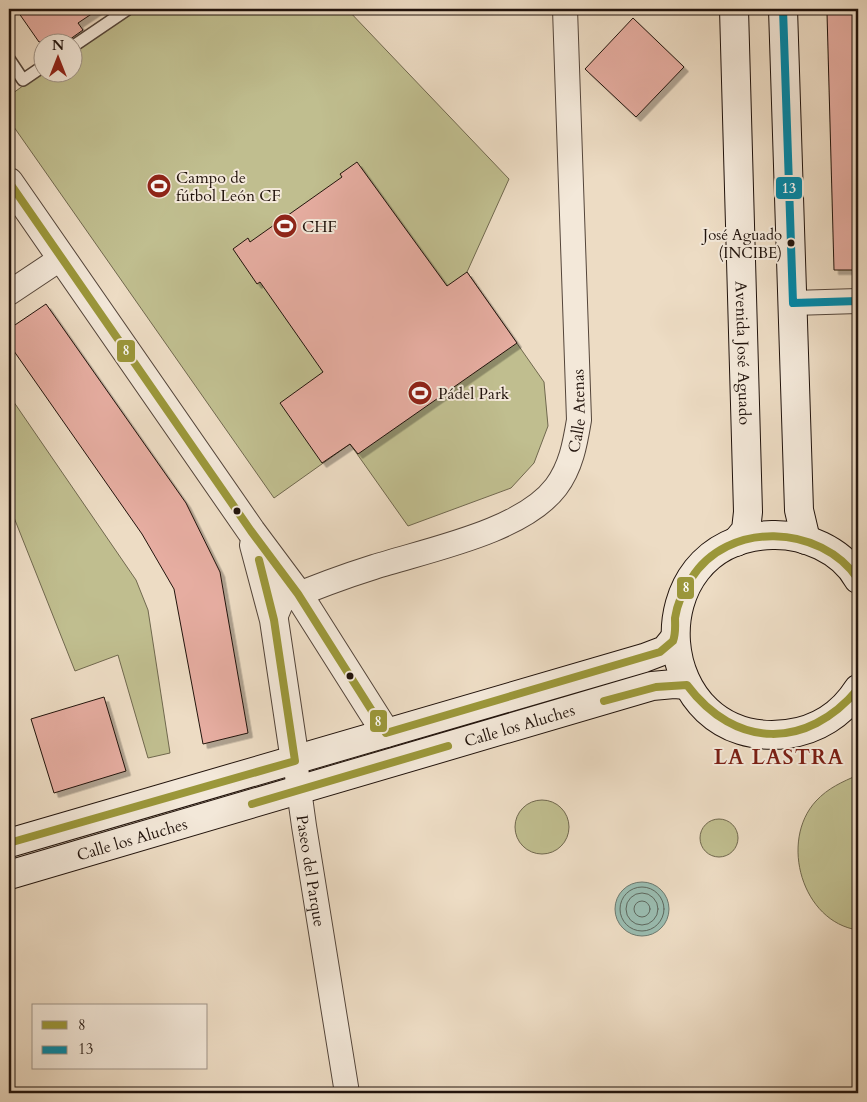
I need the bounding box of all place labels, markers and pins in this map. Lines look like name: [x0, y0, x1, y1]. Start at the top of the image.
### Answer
place label: Campo de fútbol León CF: [176, 167, 281, 207]
sports icon: Campo de fútbol León CF: [146, 173, 172, 199]
sports icon: CHF: [272, 213, 298, 239]
place label: CHF: [302, 216, 337, 238]
place label: José Aguado (INCIBE): [701, 225, 782, 263]
marker: José Aguado (INCIBE): [786, 238, 796, 248]
sports icon: Pádel Park: [407, 380, 433, 406]
place label: Pádel Park: [438, 383, 510, 405]
unlabelled marker: [232, 506, 242, 516]
unlabelled marker: [345, 671, 355, 681]

